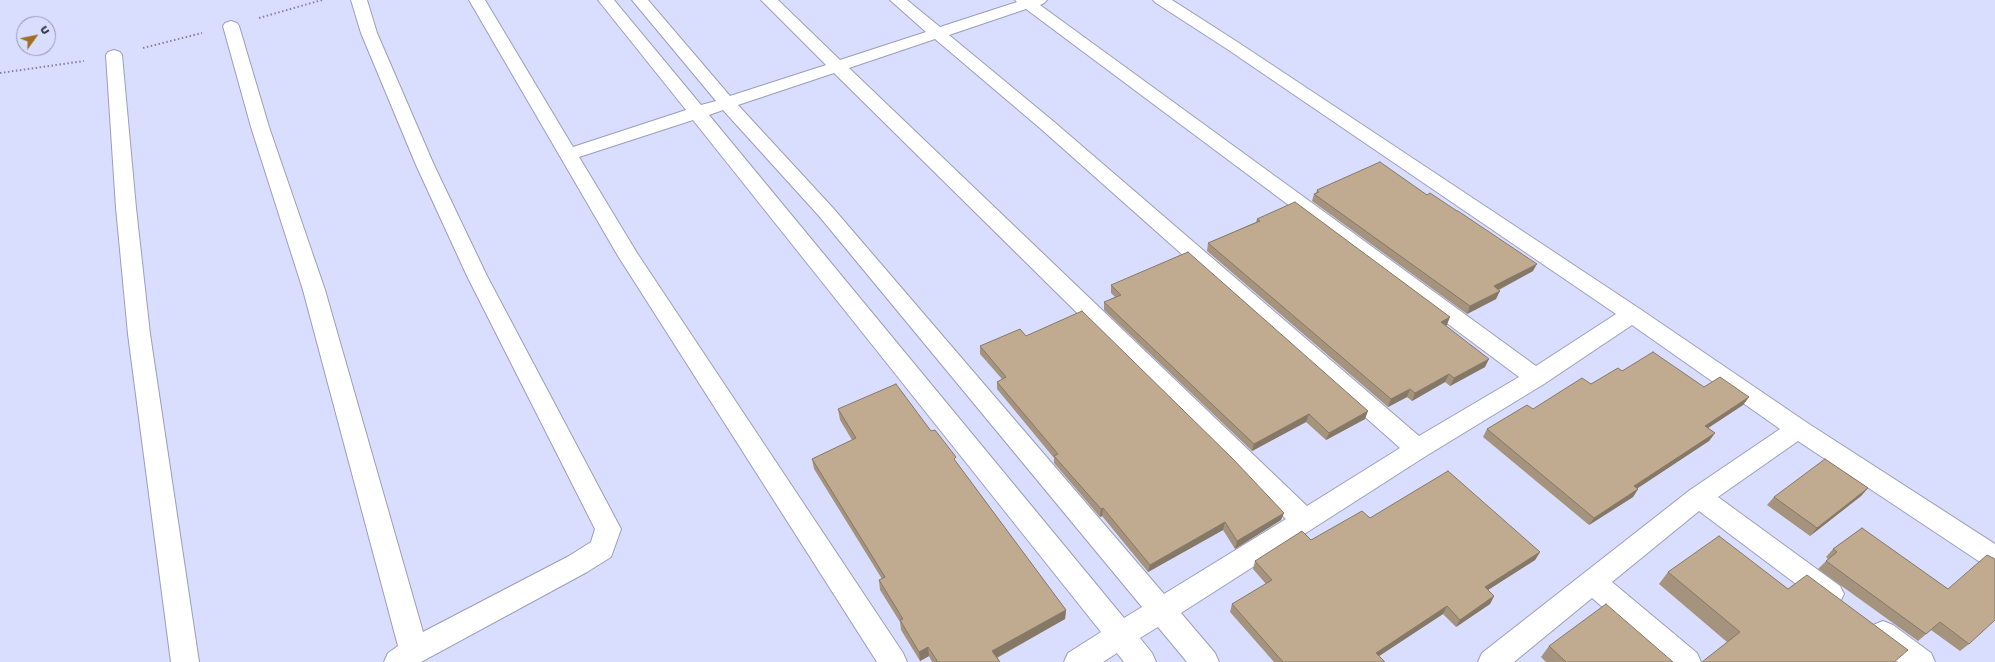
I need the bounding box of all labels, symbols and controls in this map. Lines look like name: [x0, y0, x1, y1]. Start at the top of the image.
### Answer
north arrow: [16, 16, 56, 56]
text: U: [36, 22, 54, 38]

